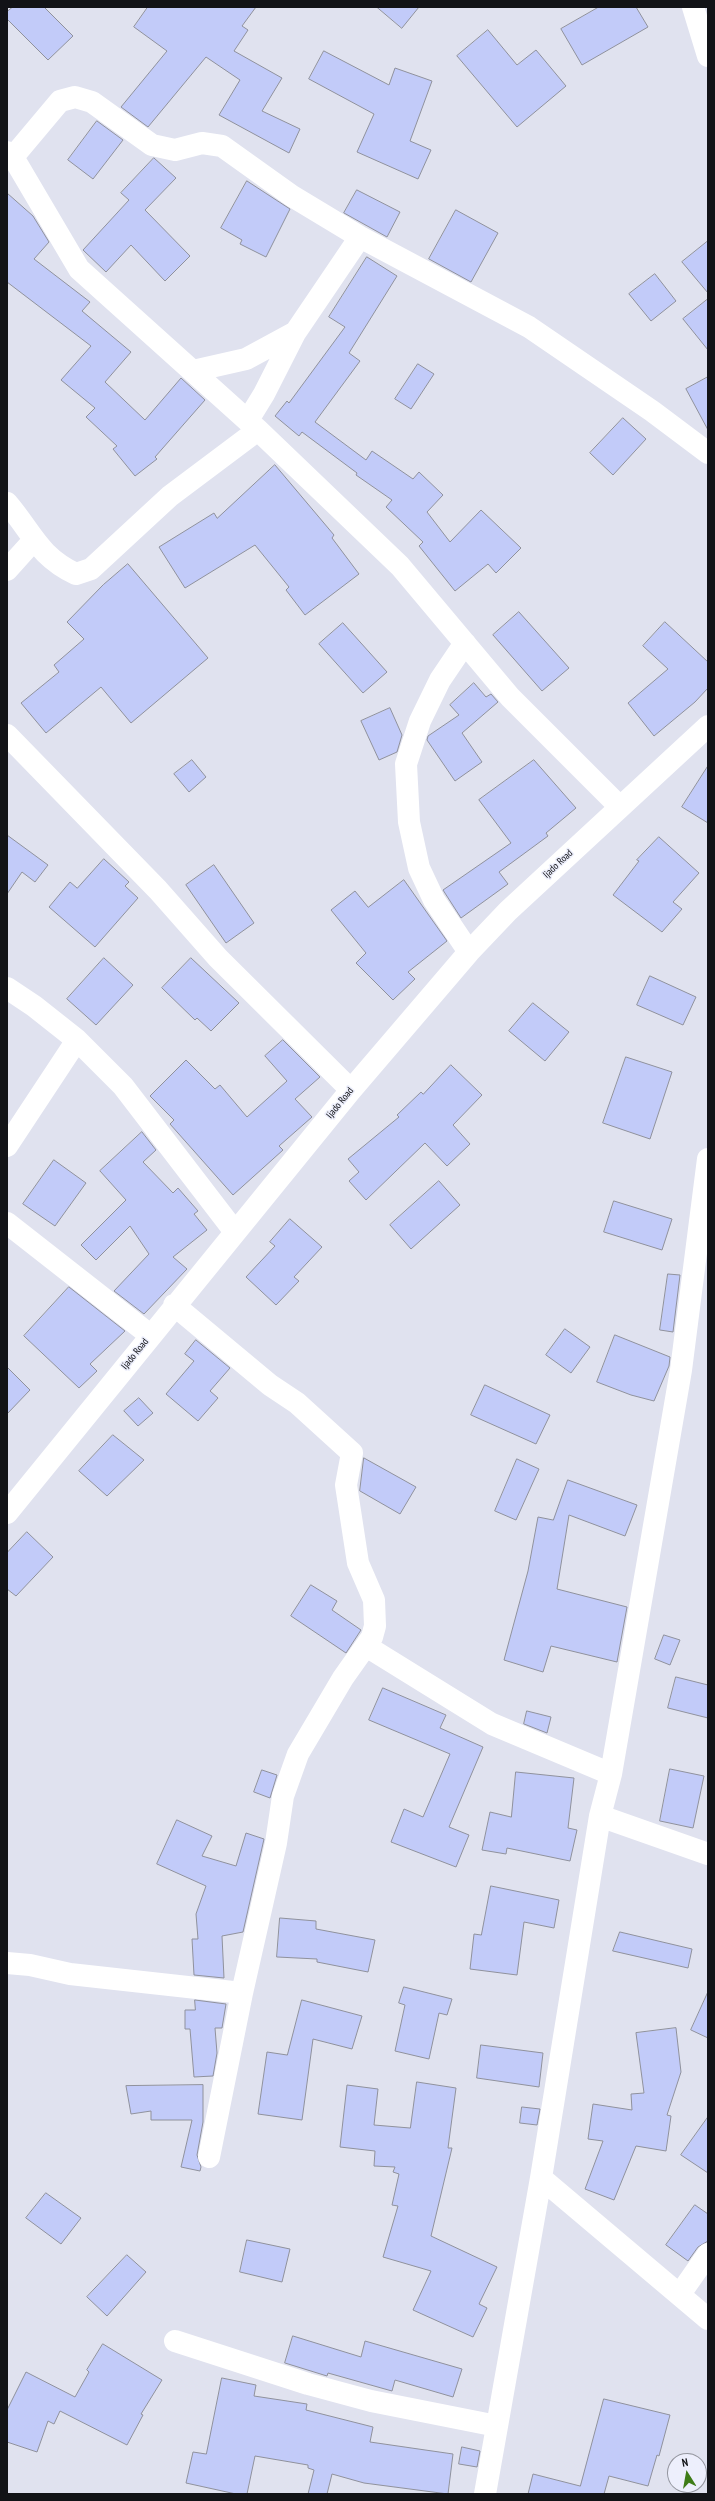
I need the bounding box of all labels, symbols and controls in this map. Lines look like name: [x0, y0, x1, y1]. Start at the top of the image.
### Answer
street label: Ijado Road: [541, 847, 575, 881]
street label: Ijado Road: [324, 1085, 356, 1121]
street label: Ijado Road: [119, 1336, 151, 1372]
north arrow: [667, 2453, 707, 2493]
text: N: [681, 2455, 689, 2470]

